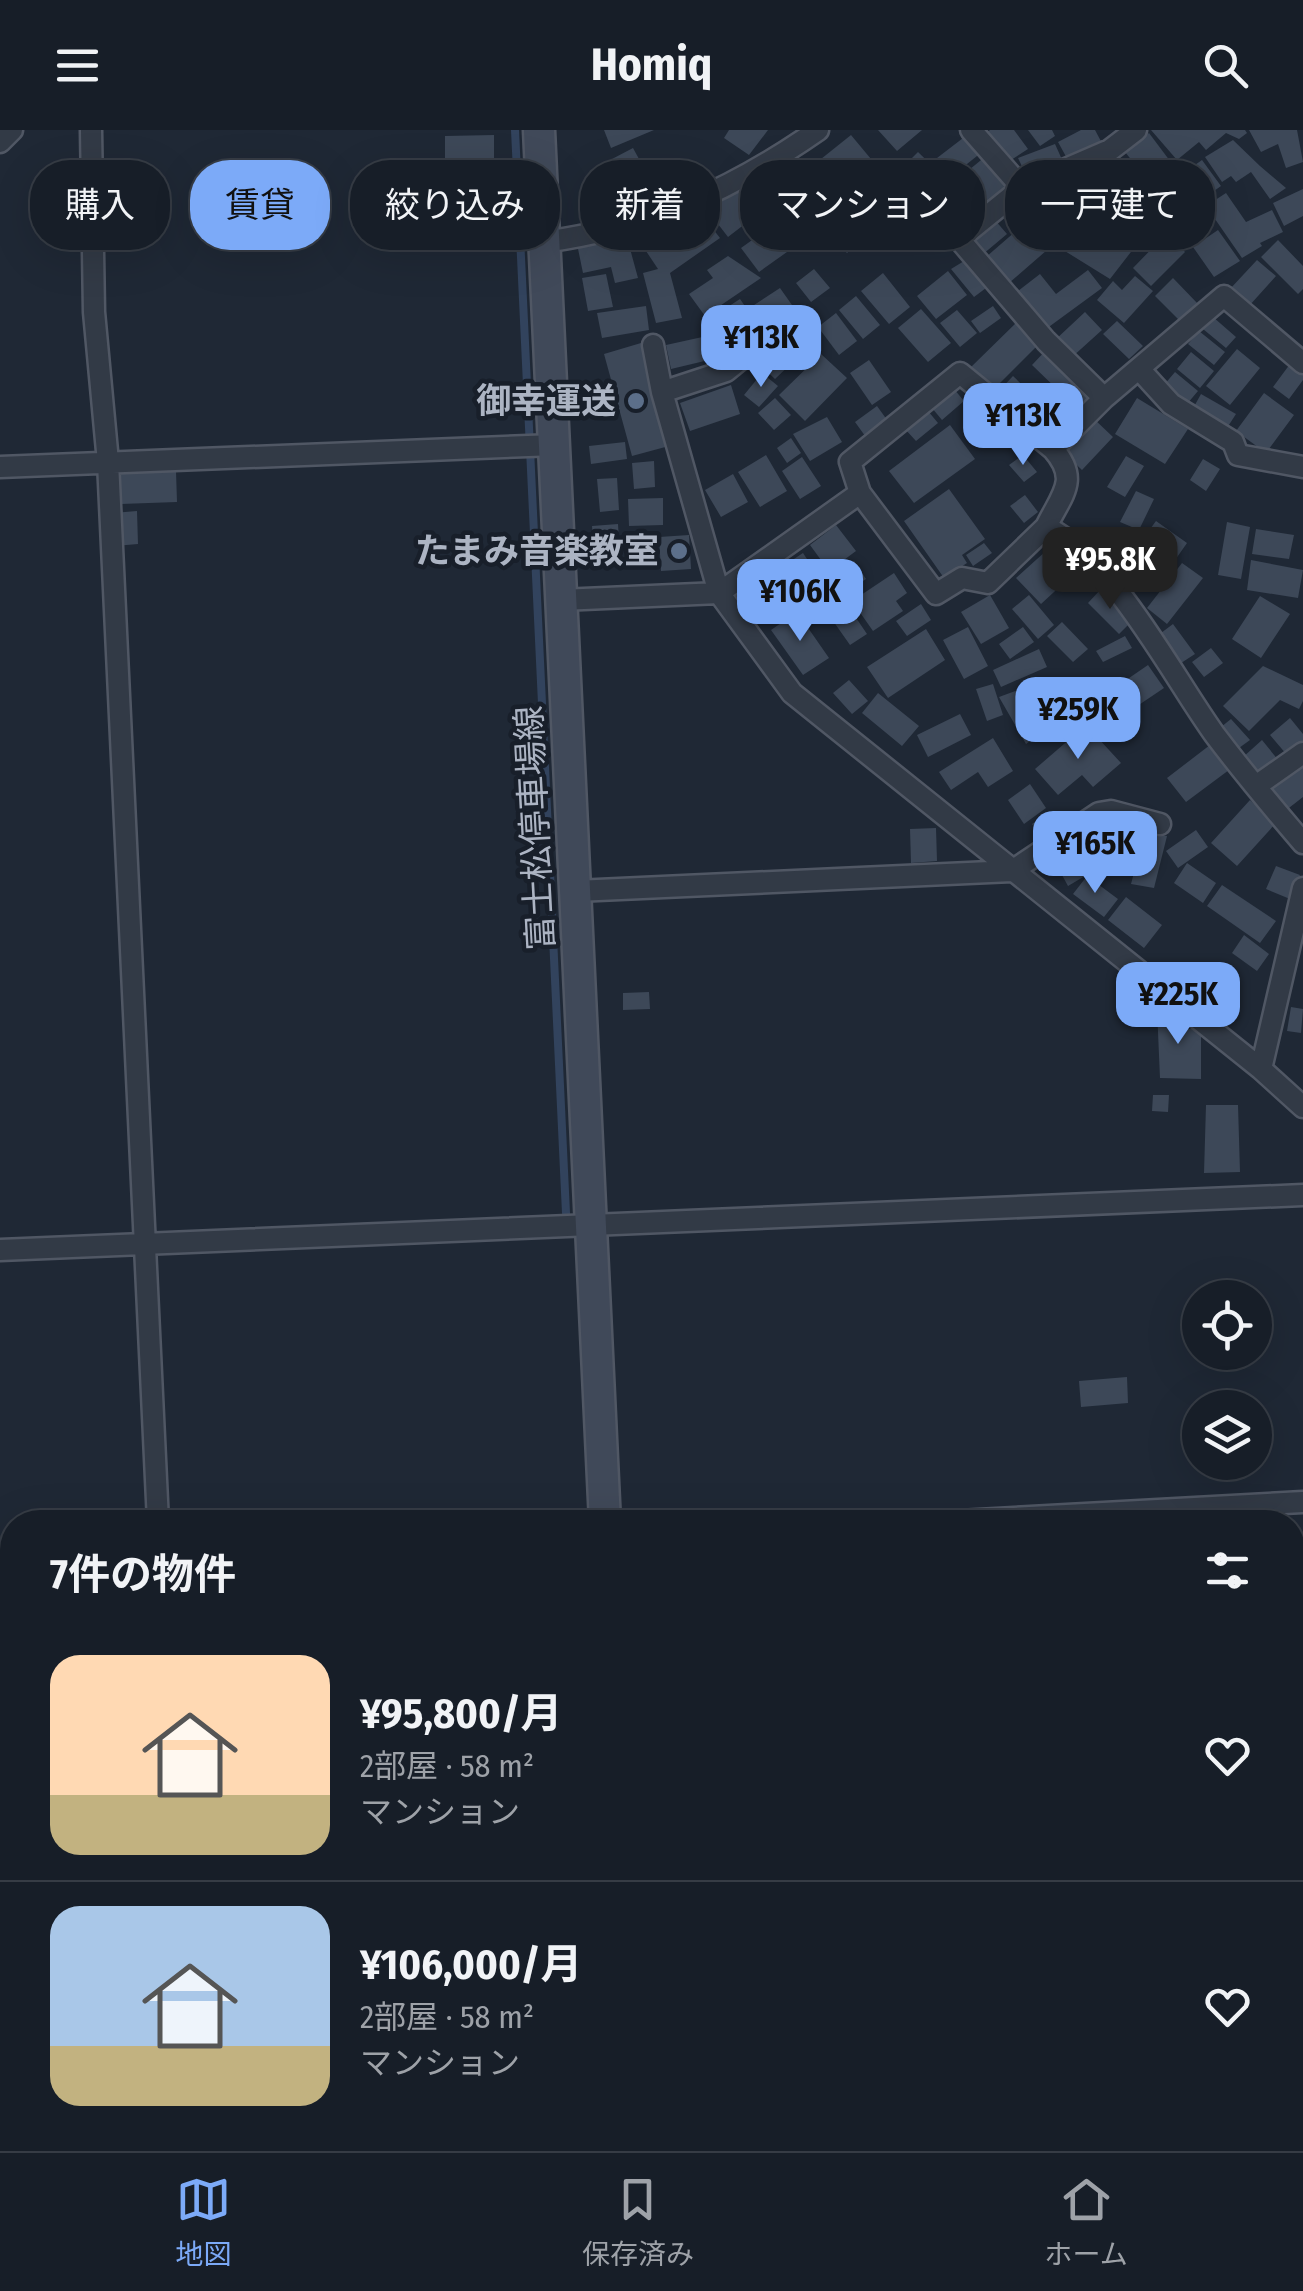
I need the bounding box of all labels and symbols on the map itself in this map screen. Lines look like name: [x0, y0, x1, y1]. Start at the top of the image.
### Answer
pin: ¥113K: [691, 305, 831, 390]
place label: 御幸運送: [476, 380, 616, 422]
pin: ¥113K: [953, 383, 1093, 468]
marker: 御幸運送: [625, 390, 647, 412]
pin: ¥95.8K: [1029, 527, 1191, 612]
place label: たまみ音楽教室: [415, 530, 659, 572]
marker: たまみ音楽教室: [668, 540, 690, 562]
pin: ¥106K: [730, 559, 870, 644]
pin: ¥259K: [1008, 677, 1148, 762]
street label: 富士松停車場線: [508, 705, 562, 951]
pin: ¥165K: [1025, 811, 1165, 896]
pin: ¥225K: [1108, 962, 1248, 1047]

